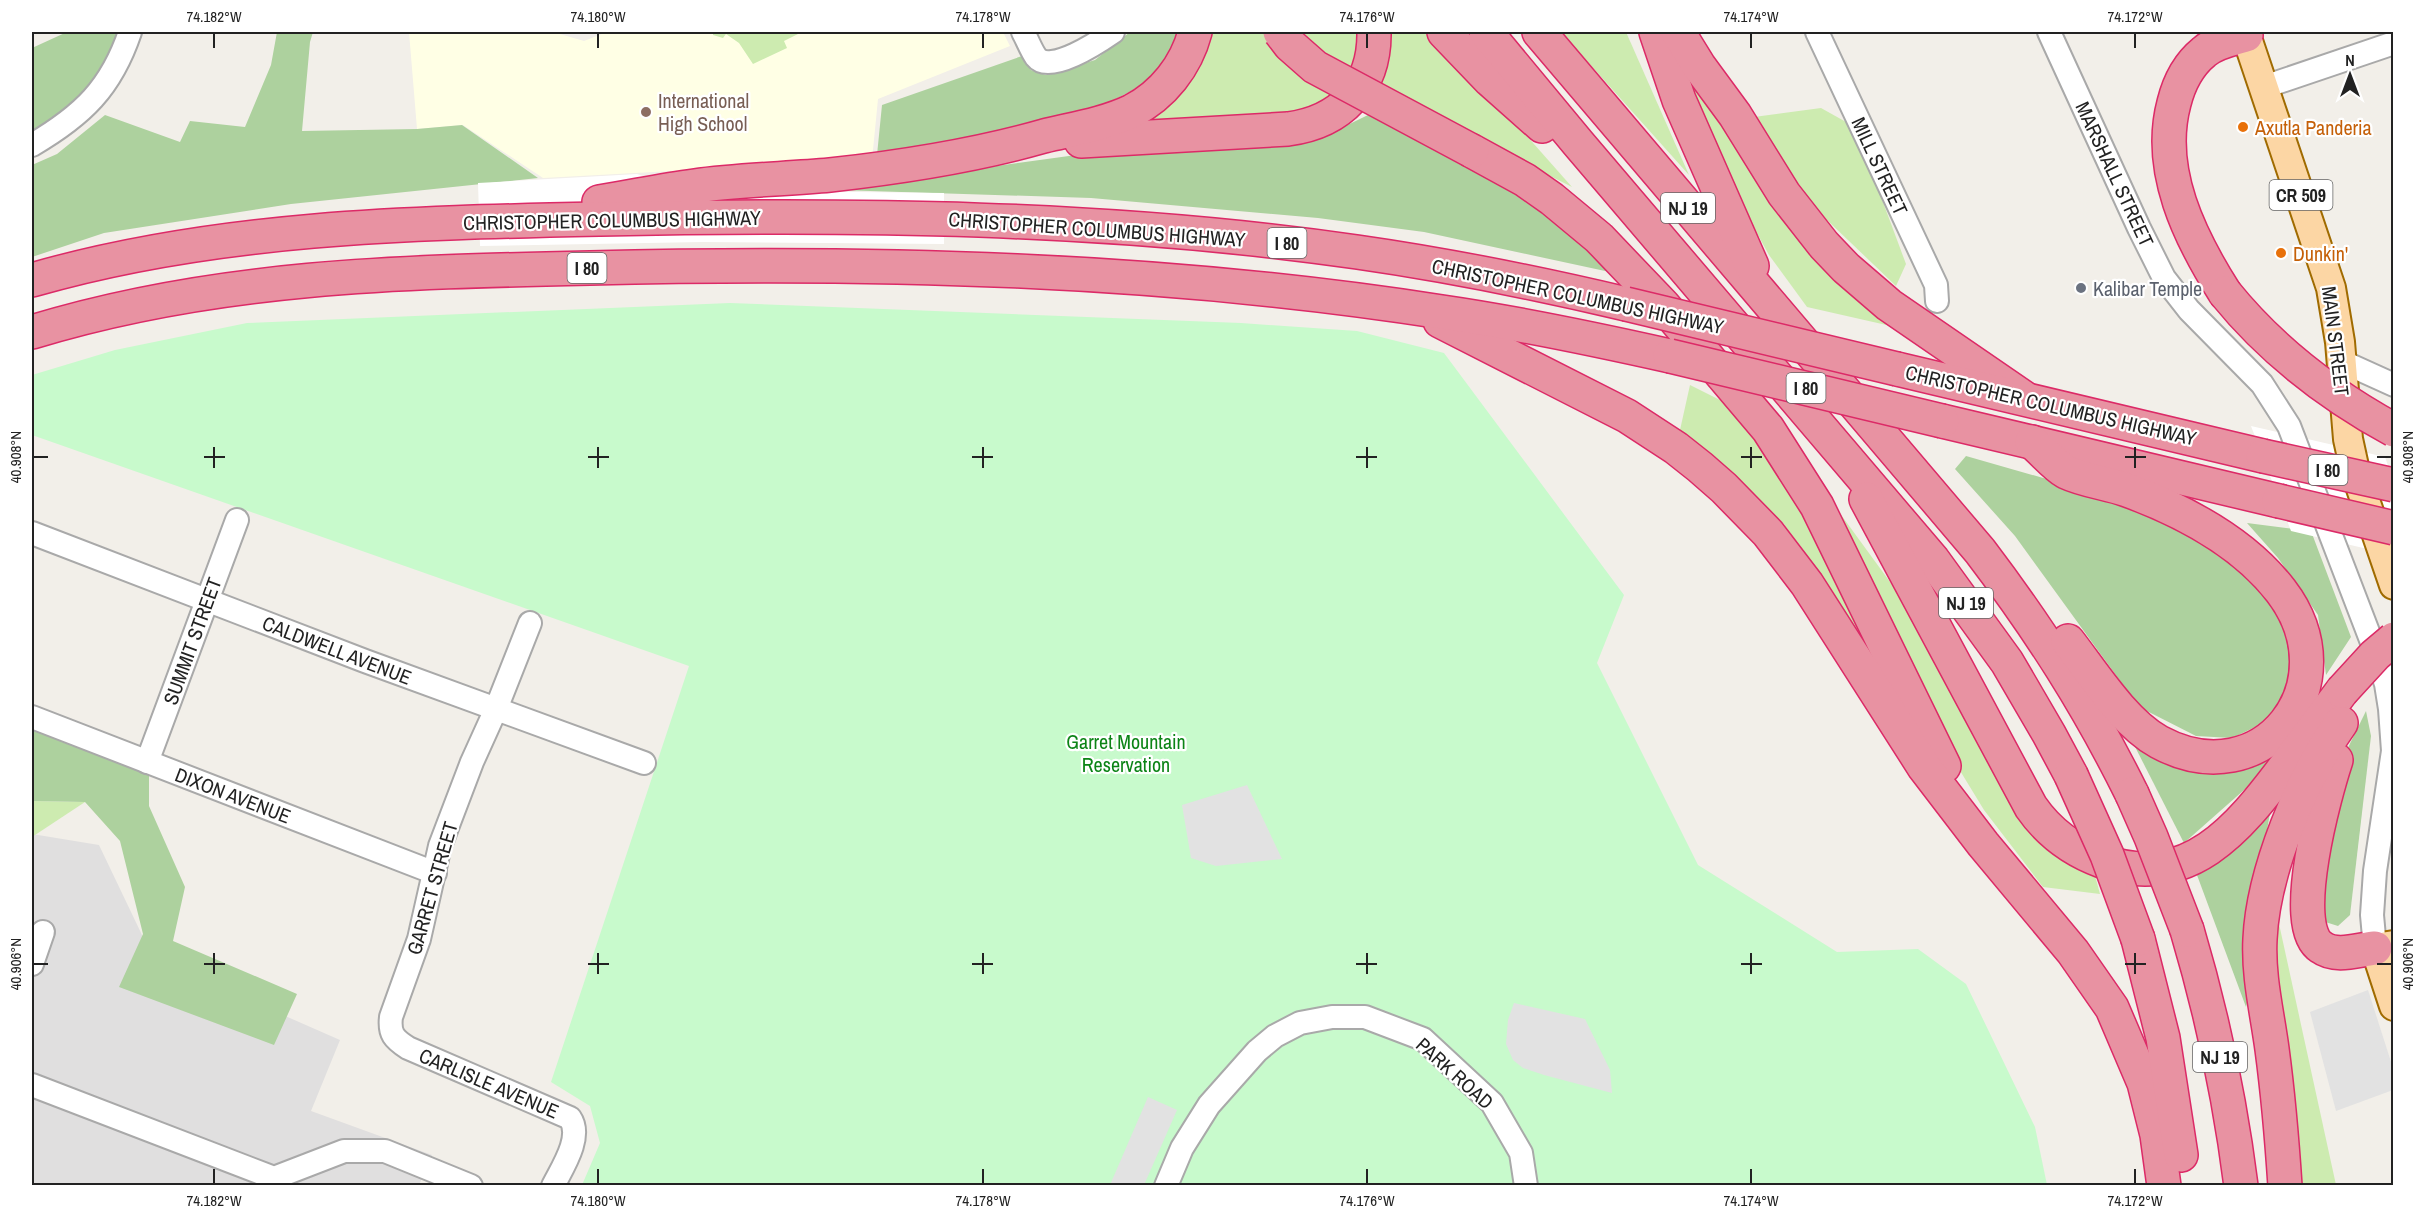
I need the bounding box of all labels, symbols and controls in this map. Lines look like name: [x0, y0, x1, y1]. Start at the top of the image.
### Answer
text: 74.182°W: [186, 6, 242, 27]
text: 74.180°W: [570, 6, 626, 27]
text: 74.178°W: [955, 6, 1011, 27]
text: 74.176°W: [1339, 6, 1395, 27]
text: 74.174°W: [1723, 6, 1779, 27]
text: 74.172°W: [2107, 6, 2163, 27]
north arrow: [2320, 45, 2380, 105]
text: N: [2345, 49, 2355, 71]
place label: International High School: [658, 87, 749, 137]
street label: MARSHALL STREET: [2070, 97, 2160, 251]
marker: International High School: [639, 105, 653, 119]
street label: MILL STREET: [1846, 113, 1914, 219]
place label: Axutla Panderia: [2254, 114, 2372, 141]
marker: Axutla Panderia: [2236, 120, 2250, 134]
road number: CR 509: [2270, 180, 2332, 210]
road number: NJ 19: [1661, 193, 1715, 223]
street label: CHRISTOPHER COLUMBUS HIGHWAY: [463, 204, 761, 236]
street label: CHRISTOPHER COLUMBUS HIGHWAY: [948, 205, 1246, 253]
road number: I 80: [1268, 228, 1306, 258]
place label: Dunkin': [2293, 240, 2348, 267]
marker: Dunkin': [2274, 246, 2288, 260]
street label: CHRISTOPHER COLUMBUS HIGHWAY: [1430, 252, 1726, 340]
road number: I 80: [568, 253, 606, 283]
place label: Kalibar Temple: [2093, 275, 2202, 302]
marker: Kalibar Temple: [2074, 281, 2088, 295]
street label: MAIN STREET: [2316, 285, 2356, 397]
street label: CHRISTOPHER COLUMBUS HIGHWAY: [1903, 358, 2199, 452]
road number: I 80: [1786, 373, 1826, 403]
text: 40.908°N: [5, 431, 26, 483]
text: 40.908°N: [2397, 431, 2418, 483]
road number: I 80: [2308, 455, 2348, 485]
street label: SUMMIT STREET: [156, 574, 228, 708]
road number: NJ 19: [1939, 588, 1993, 618]
street label: CALDWELL AVENUE: [259, 609, 415, 691]
park label: Garret Mountain Reservation: [1066, 728, 1186, 778]
street label: DIXON AVENUE: [171, 761, 295, 829]
street label: GARRET STREET: [400, 818, 464, 958]
text: 40.906°N: [5, 938, 26, 990]
text: 40.906°N: [2397, 938, 2418, 990]
street label: PARK ROAD: [1411, 1031, 1499, 1115]
street label: CARLISLE AVENUE: [415, 1041, 563, 1125]
road number: NJ 19: [2193, 1042, 2247, 1072]
text: 74.182°W: [186, 1190, 242, 1211]
text: 74.180°W: [570, 1190, 626, 1211]
text: 74.178°W: [955, 1190, 1011, 1211]
text: 74.176°W: [1339, 1190, 1395, 1211]
text: 74.174°W: [1723, 1190, 1779, 1211]
text: 74.172°W: [2107, 1190, 2163, 1211]

